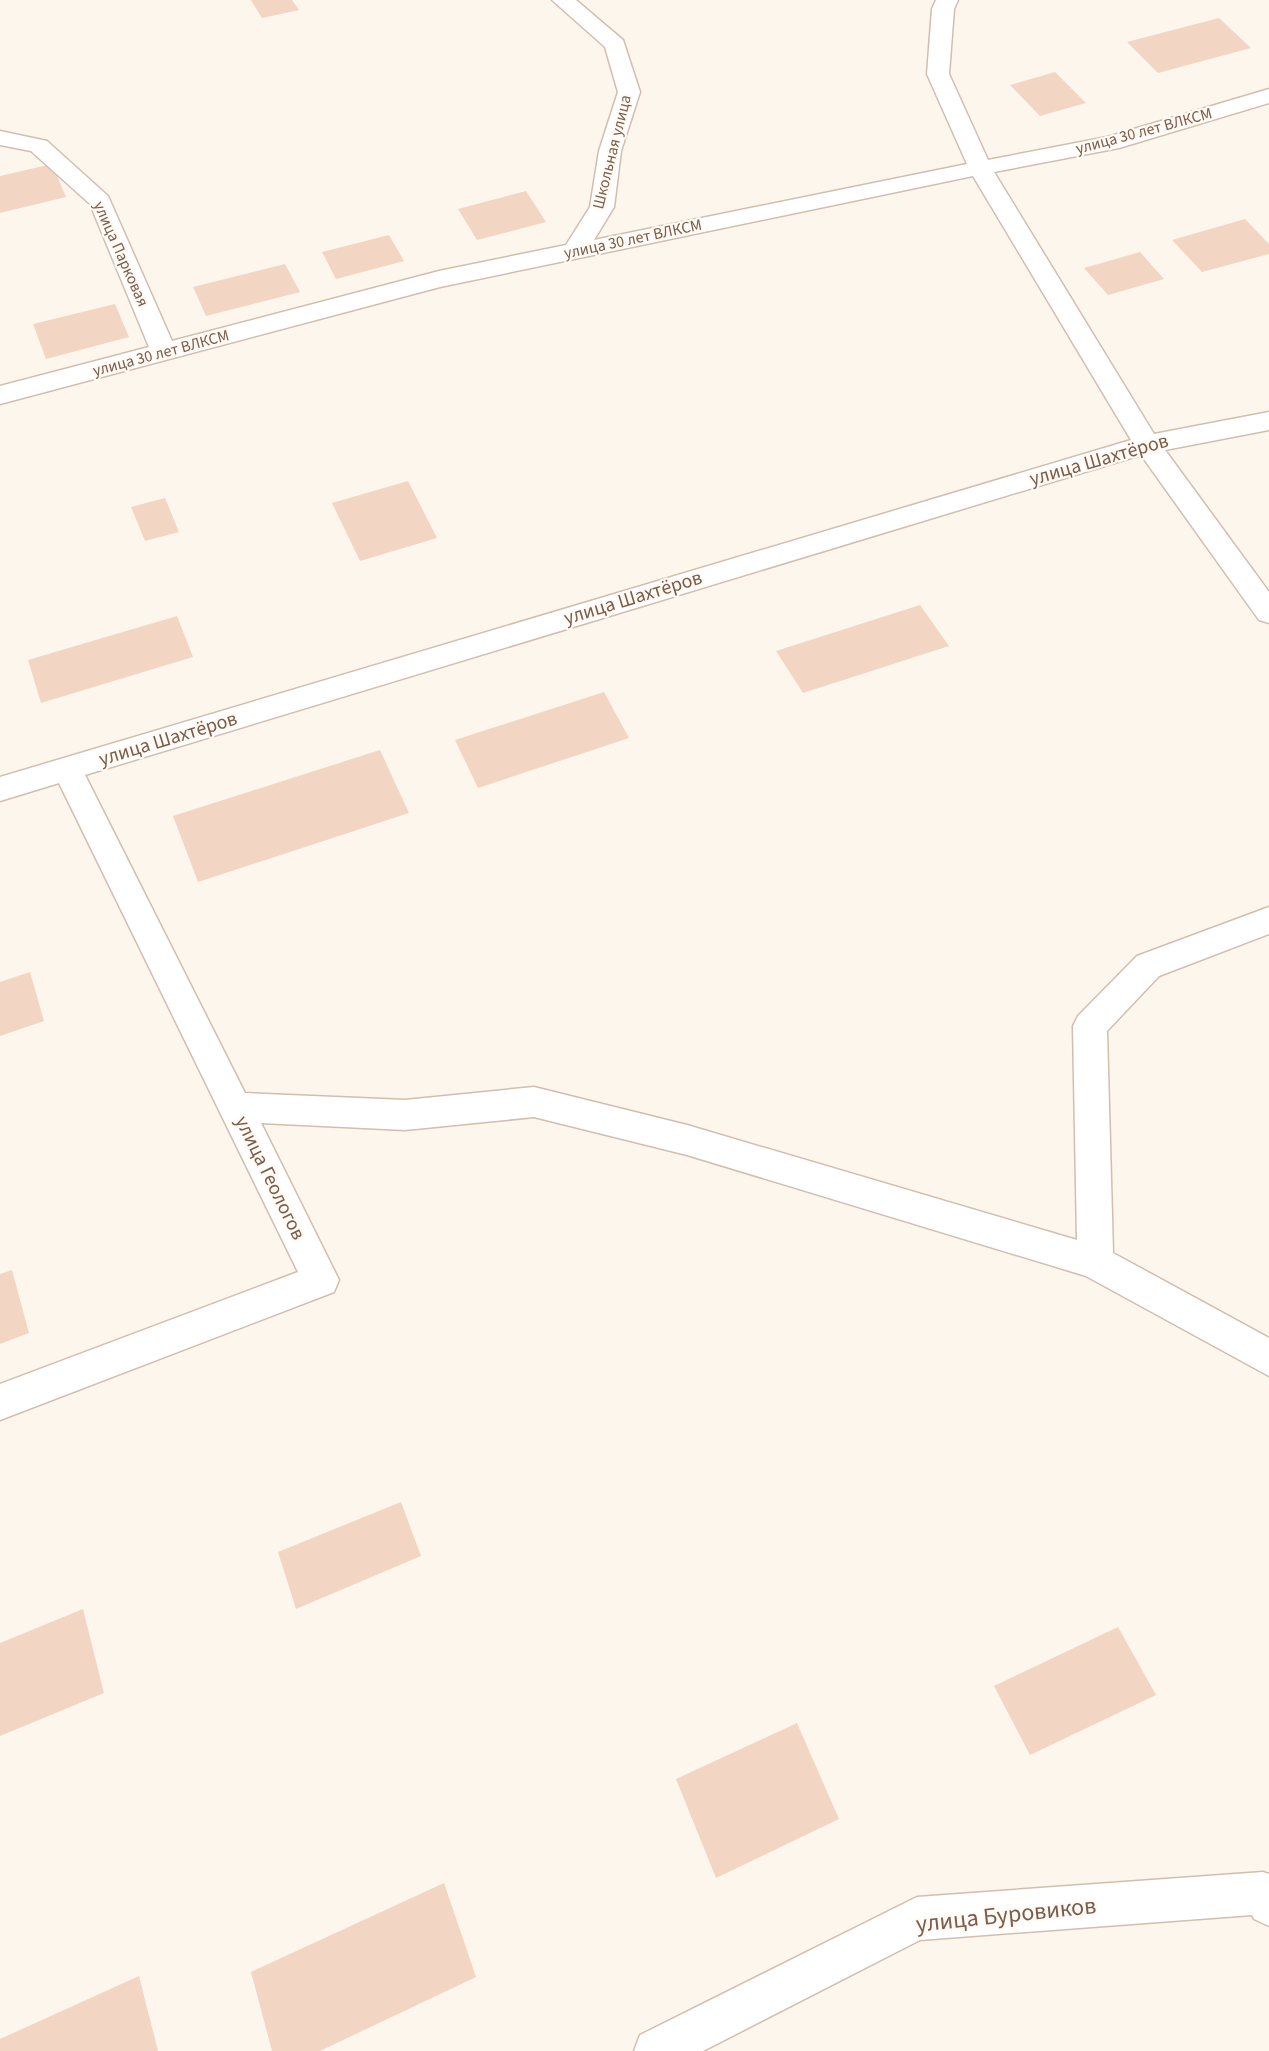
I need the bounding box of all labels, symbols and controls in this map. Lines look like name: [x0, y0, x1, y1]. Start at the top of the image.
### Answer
street label: Школьная улица: [587, 93, 637, 211]
street label: улица 30 лет ВЛКСМ: [1073, 102, 1215, 160]
street label: улица Парковая: [88, 198, 154, 310]
street label: улица 30 лет ВЛКСМ: [562, 214, 704, 264]
street label: улица 30 лет ВЛКСМ: [90, 324, 232, 382]
street label: улица Шахтёров: [1026, 427, 1172, 493]
street label: улица Шахтёров: [560, 564, 706, 632]
street label: улица Шахтёров: [95, 705, 241, 773]
street label: улица Геологов: [228, 1111, 312, 1245]
street label: улица Буровиков: [914, 1888, 1098, 1942]

